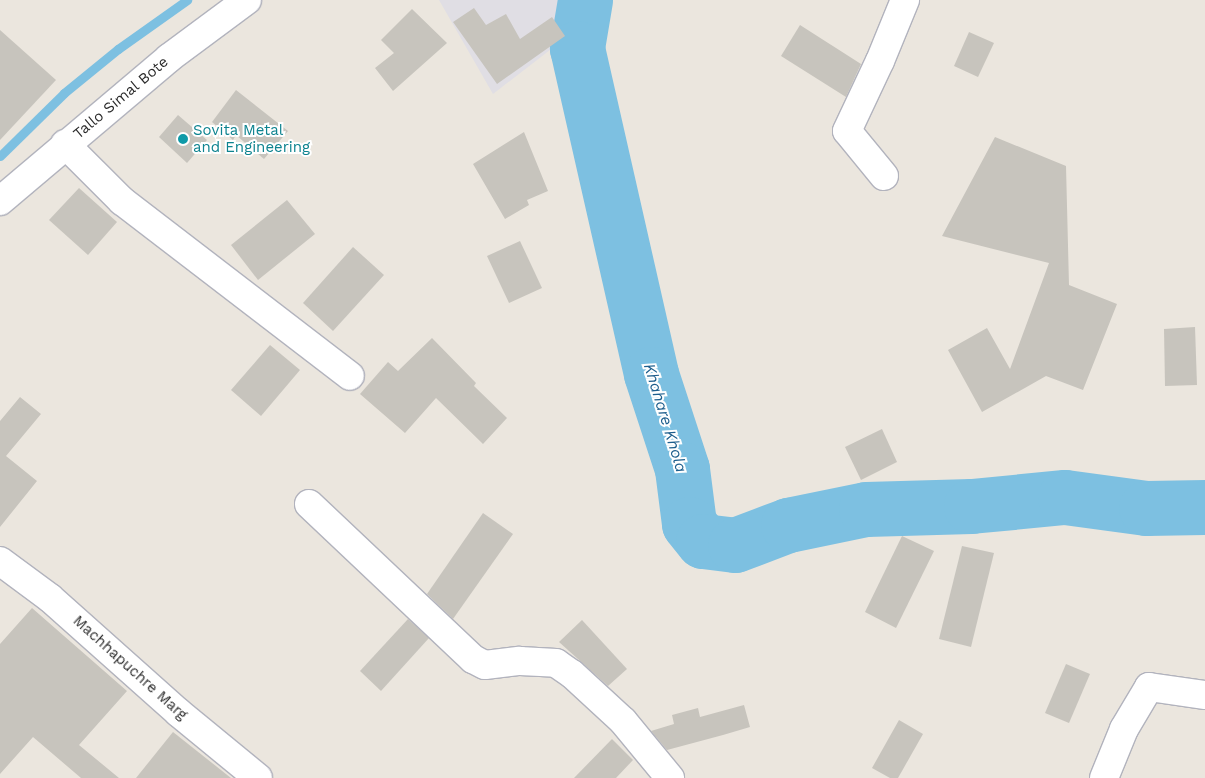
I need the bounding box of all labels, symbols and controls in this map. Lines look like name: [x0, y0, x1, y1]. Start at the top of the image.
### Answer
street label: Tallo Simal Bote: [70, 53, 172, 143]
place label: Sovita Metal and Engineering: [193, 121, 310, 156]
marker: Sovita Metal and Engineering: [177, 133, 189, 145]
water label: Khahare Khola: [639, 361, 691, 475]
street label: Machhapuchre Marg: [69, 612, 191, 724]

